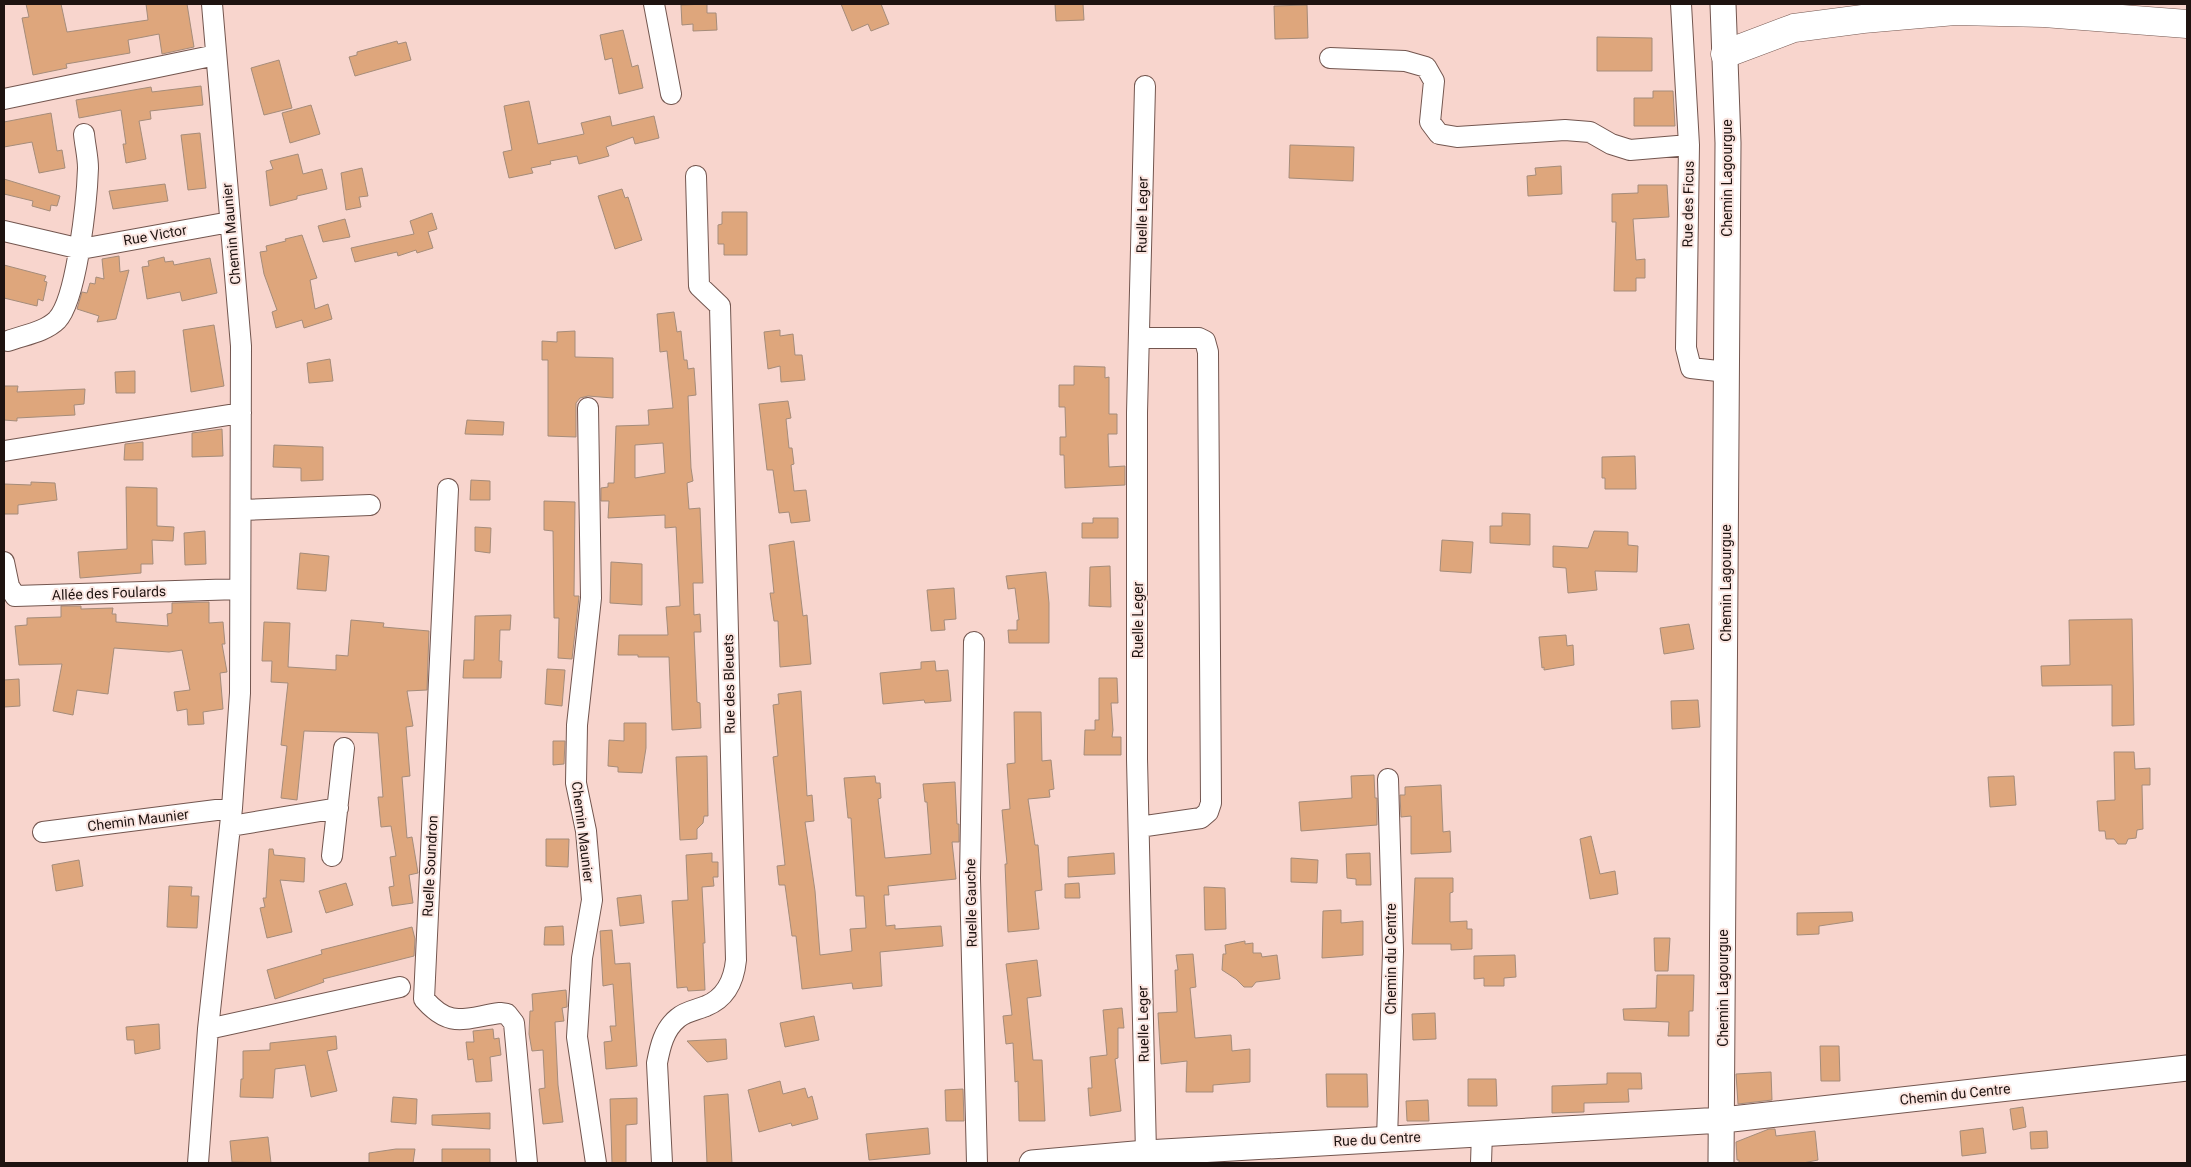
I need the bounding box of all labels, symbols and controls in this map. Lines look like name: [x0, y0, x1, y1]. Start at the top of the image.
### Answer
street label: Chemin Lagourgue: [1719, 119, 1735, 237]
street label: Rue des Ficus: [1679, 161, 1697, 247]
street label: Ruelle Leger: [1133, 176, 1151, 253]
street label: Chemin Maunier: [219, 182, 243, 286]
street label: Rue Victor: [122, 222, 188, 248]
street label: Chemin Lagourgue: [1718, 524, 1734, 642]
street label: Ruelle Leger: [1130, 582, 1146, 658]
street label: Allée des Foulards: [52, 583, 166, 603]
street label: Rue des Bleuets: [720, 634, 738, 734]
street label: Chemin Maunier: [569, 780, 597, 884]
street label: Chemin Maunier: [86, 806, 190, 834]
street label: Ruelle Soundron: [419, 815, 441, 917]
street label: Ruelle Gauche: [962, 858, 980, 948]
street label: Chemin du Centre: [1383, 903, 1399, 1015]
street label: Chemin Lagourgue: [1715, 929, 1731, 1047]
street label: Ruelle Leger: [1134, 985, 1152, 1062]
street label: Chemin du Centre: [1899, 1080, 2011, 1108]
street label: Rue du Centre: [1333, 1129, 1421, 1149]

